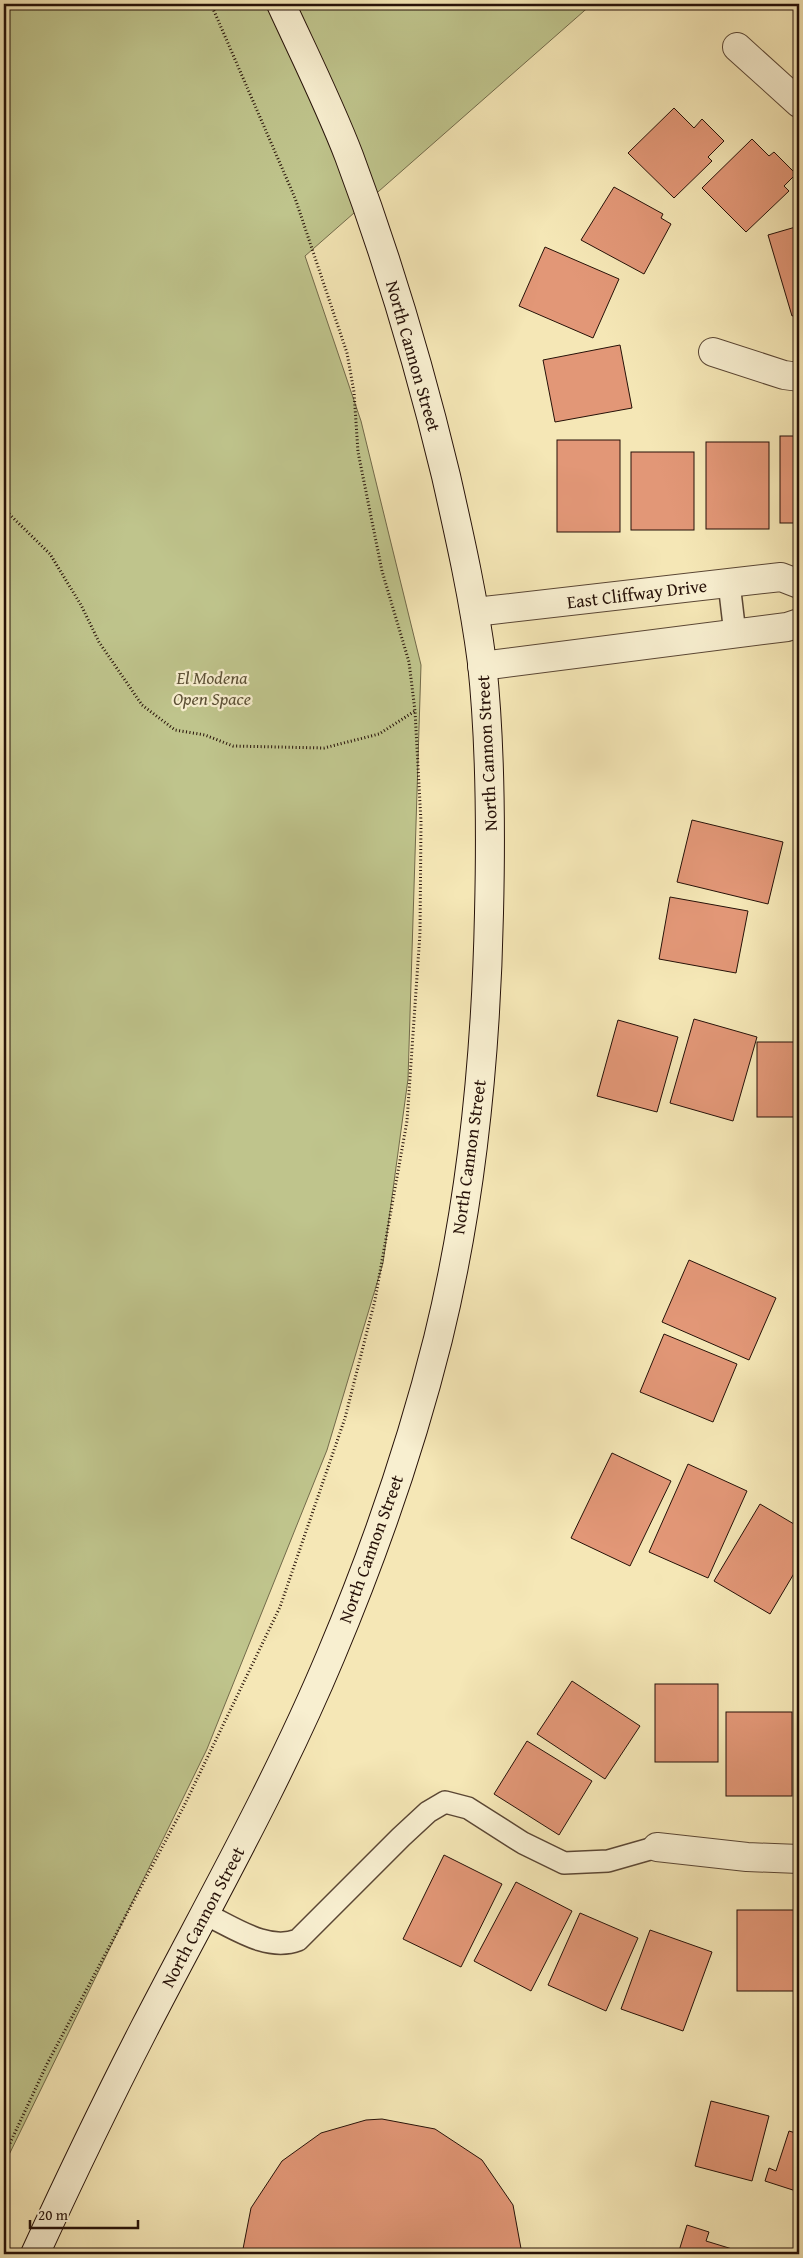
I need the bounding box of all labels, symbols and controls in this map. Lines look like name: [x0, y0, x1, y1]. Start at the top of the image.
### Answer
street label: North Cannon Street: [379, 277, 448, 435]
street label: East Cliffway Drive: [565, 572, 708, 615]
park label: El Modena Open Space: [173, 664, 251, 712]
street label: North Cannon Street: [469, 674, 504, 832]
street label: North Cannon Street: [444, 1077, 493, 1236]
street label: North Cannon Street: [331, 1470, 410, 1627]
street label: North Cannon Street: [154, 1841, 251, 1992]
scale bar: [30, 2198, 138, 2230]
text: 20 m: [38, 2204, 69, 2225]

